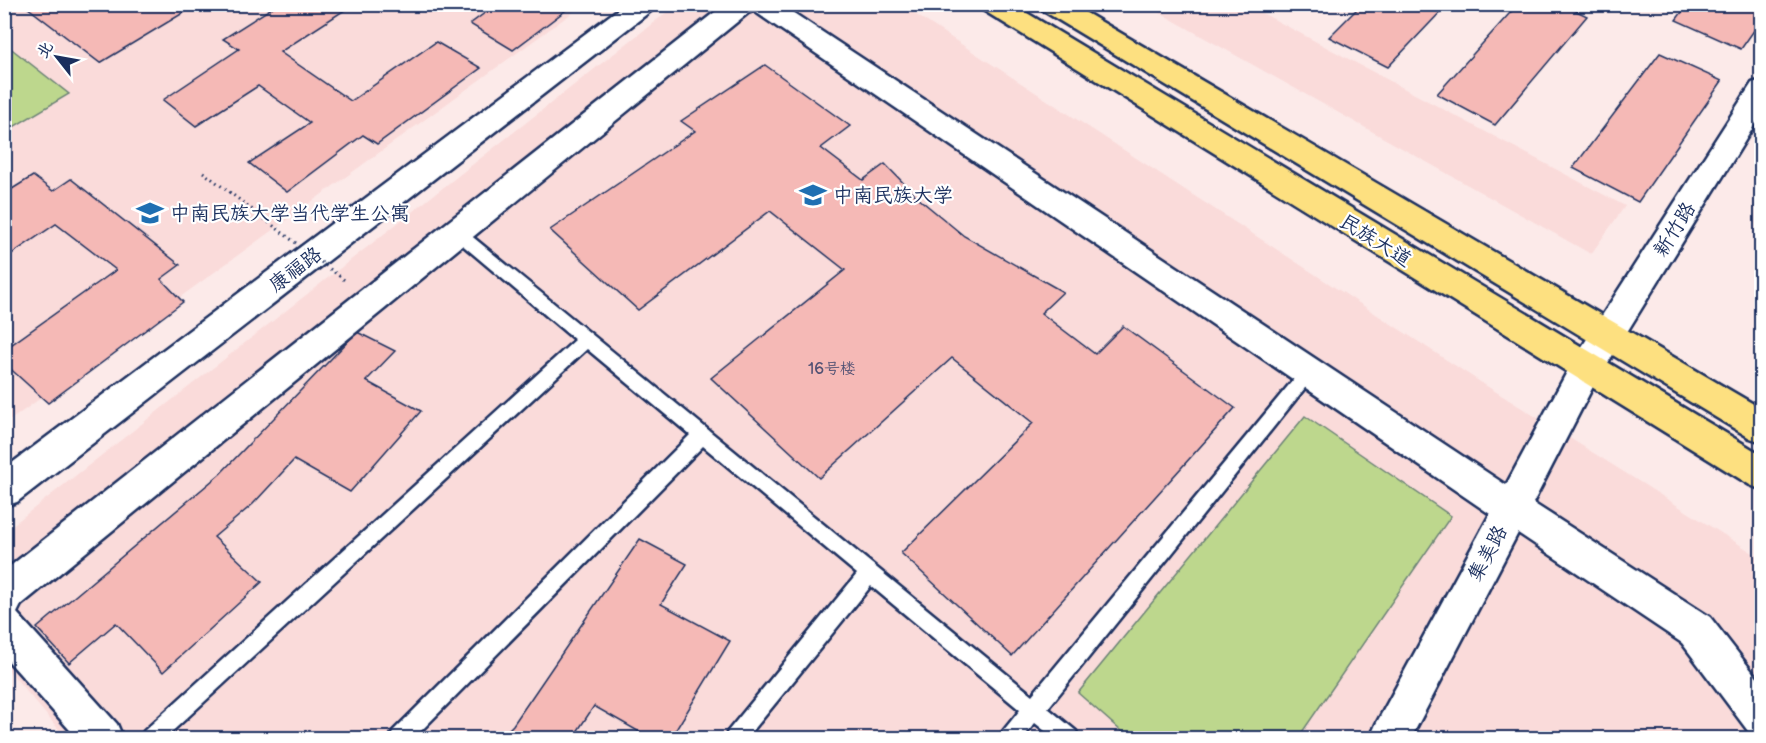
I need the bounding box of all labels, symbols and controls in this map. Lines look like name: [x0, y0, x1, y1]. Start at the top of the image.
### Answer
north arrow: [27, 27, 87, 87]
text: 北: [33, 38, 58, 62]
school or university icon: 中南民族大学: [798, 180, 828, 210]
place label: 中南民族大学: [833, 184, 953, 208]
street label: 新竹路: [1649, 197, 1701, 261]
school or university icon: 中南民族大学当代学生公寓: [135, 198, 165, 228]
place label: 中南民族大学当代学生公寓: [170, 202, 410, 226]
street label: 民族大道: [1335, 209, 1416, 272]
street label: 康福路: [264, 242, 328, 297]
house number: 16号楼: [808, 360, 856, 379]
street label: 集美路: [1463, 520, 1513, 586]

